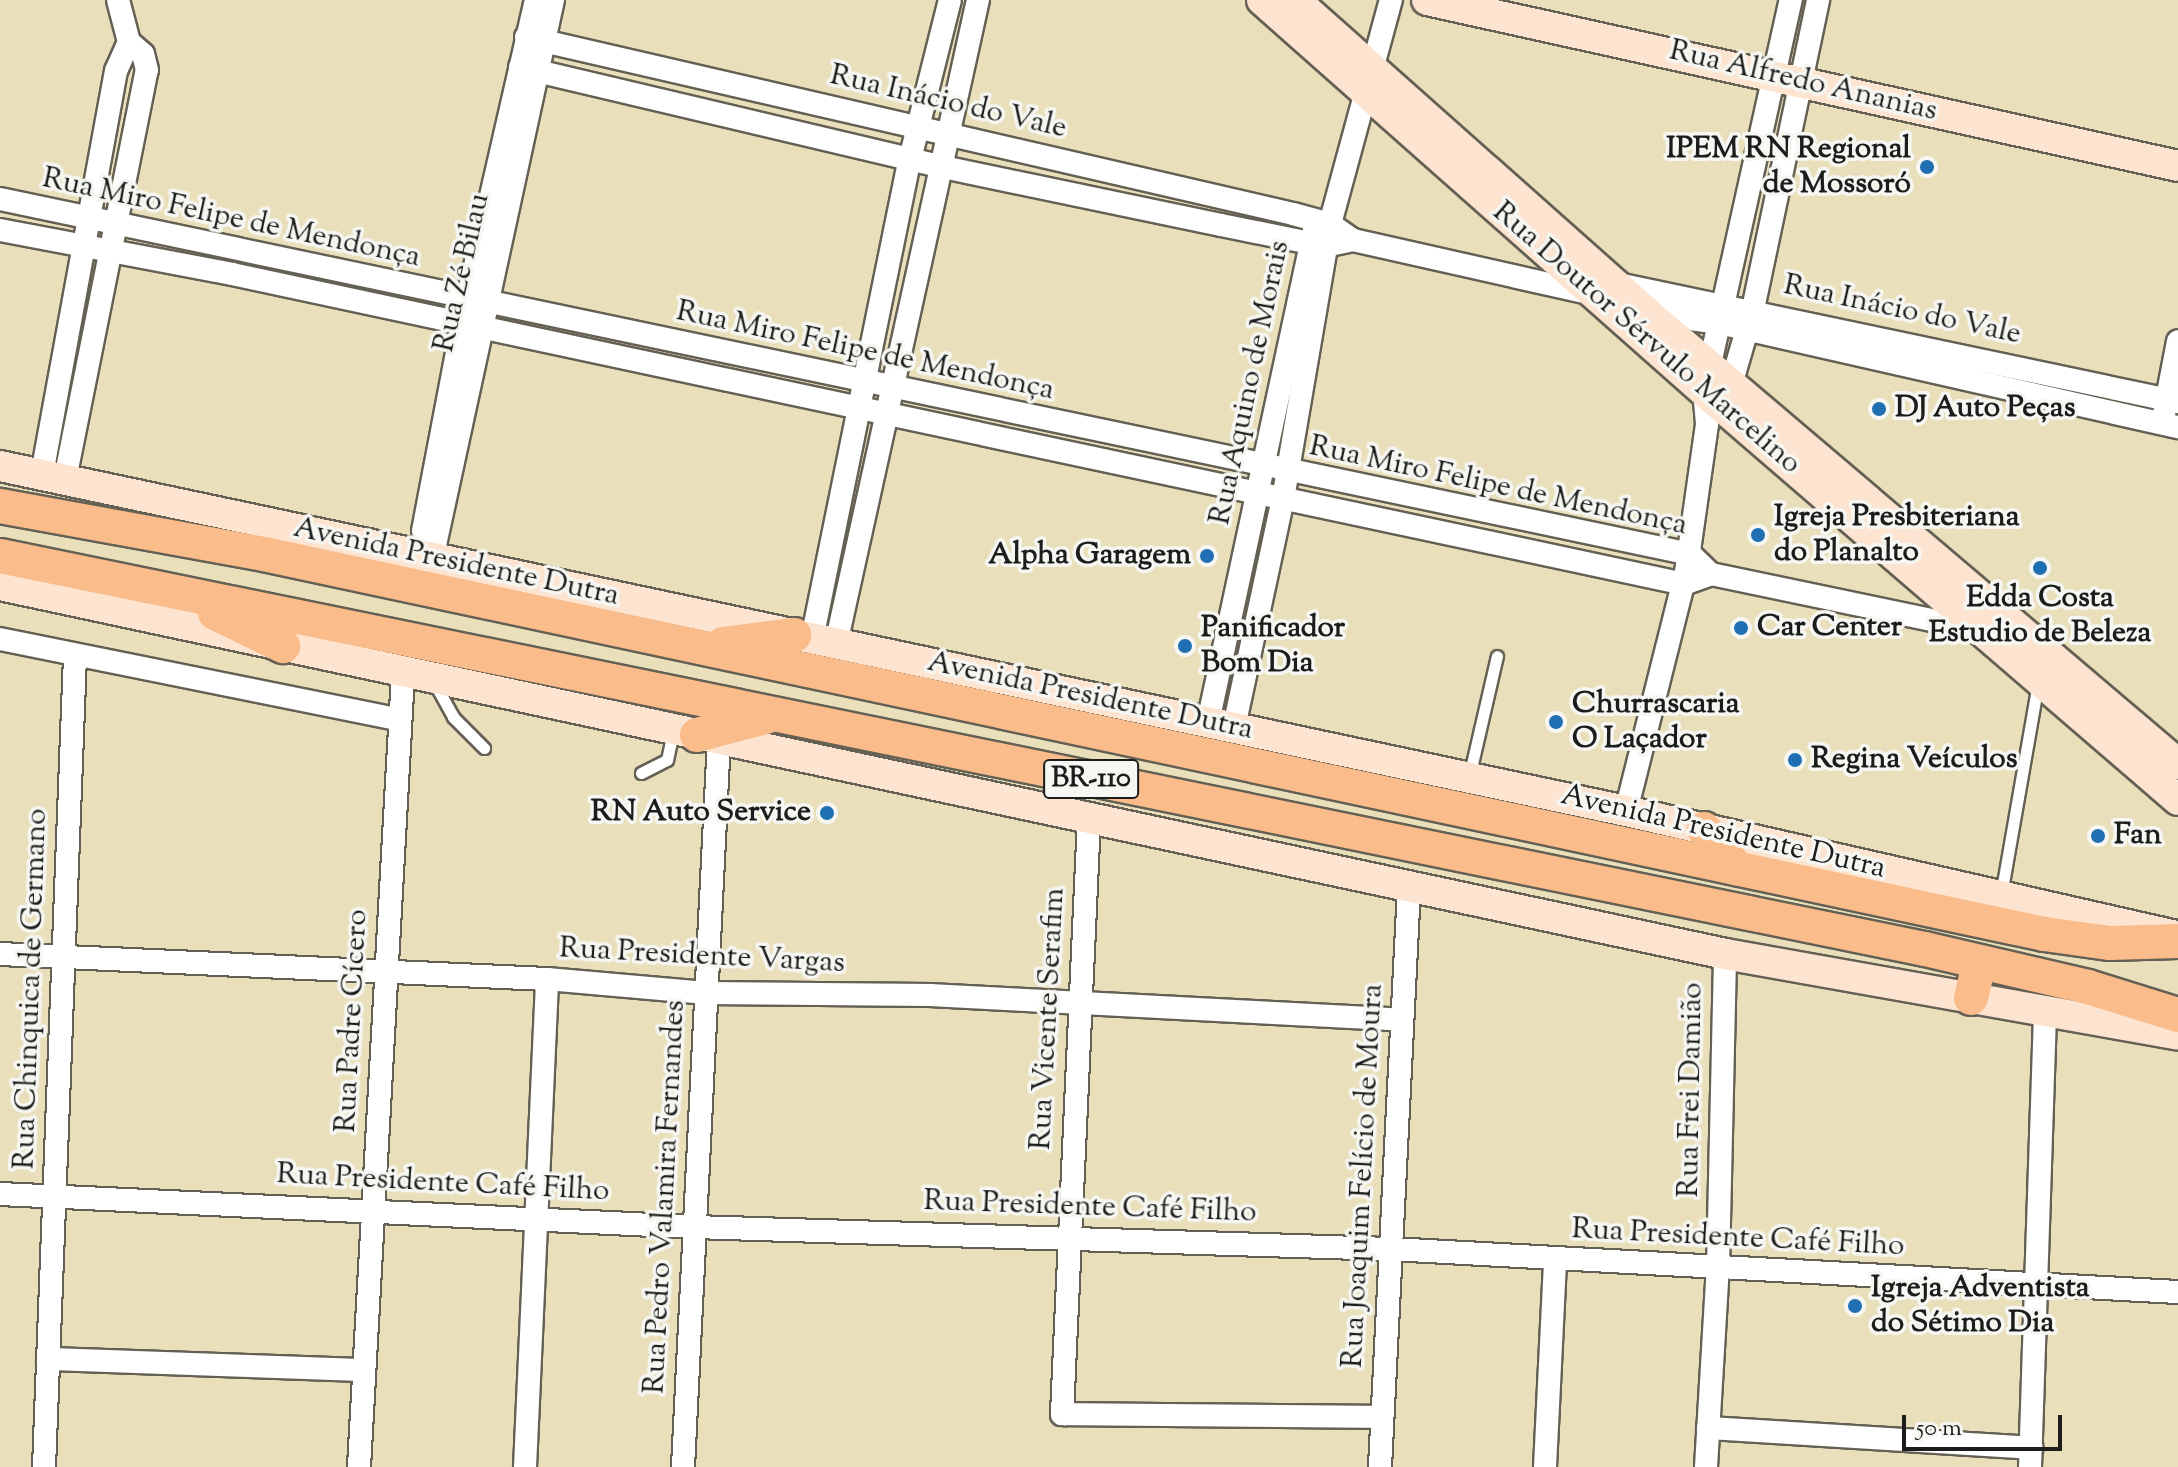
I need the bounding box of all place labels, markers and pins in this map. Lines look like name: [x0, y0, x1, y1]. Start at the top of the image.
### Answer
place label: IPEM RN Regional de Mossoró: [1666, 132, 1911, 202]
marker: IPEM RN Regional de Mossoró: [1918, 158, 1936, 176]
place label: DJ Auto Peças: [1895, 391, 2075, 427]
marker: DJ Auto Peças: [1870, 400, 1888, 418]
place label: Igreja Presbiteriana do Planalto: [1774, 500, 2019, 570]
marker: Igreja Presbiteriana do Planalto: [1749, 526, 1767, 544]
place label: Alpha Garagem: [988, 538, 1191, 574]
marker: Alpha Garagem: [1198, 547, 1216, 565]
marker: Edda Costa Estudio de Beleza: [2031, 559, 2049, 577]
place label: Edda Costa Estudio de Beleza: [1929, 581, 2151, 652]
place label: Car Center: [1757, 610, 1902, 646]
place label: Panificador Bom Dia: [1201, 611, 1345, 682]
marker: Car Center: [1732, 619, 1750, 637]
marker: Panificador Bom Dia: [1176, 637, 1194, 655]
place label: Churrascaria O Laçador: [1572, 687, 1739, 758]
marker: Churrascaria O Laçador: [1547, 713, 1565, 731]
place label: Regina Veículos: [1811, 742, 2017, 778]
marker: Regina Veículos: [1786, 751, 1804, 769]
place label: RN Auto Service: [591, 795, 811, 831]
marker: RN Auto Service: [818, 804, 836, 822]
place label: Fan: [2114, 818, 2162, 854]
marker: Fan: [2089, 827, 2107, 845]
place label: Igreja Adventista do Sétimo Dia: [1871, 1271, 2089, 1342]
marker: Igreja Adventista do Sétimo Dia: [1846, 1297, 1864, 1315]

